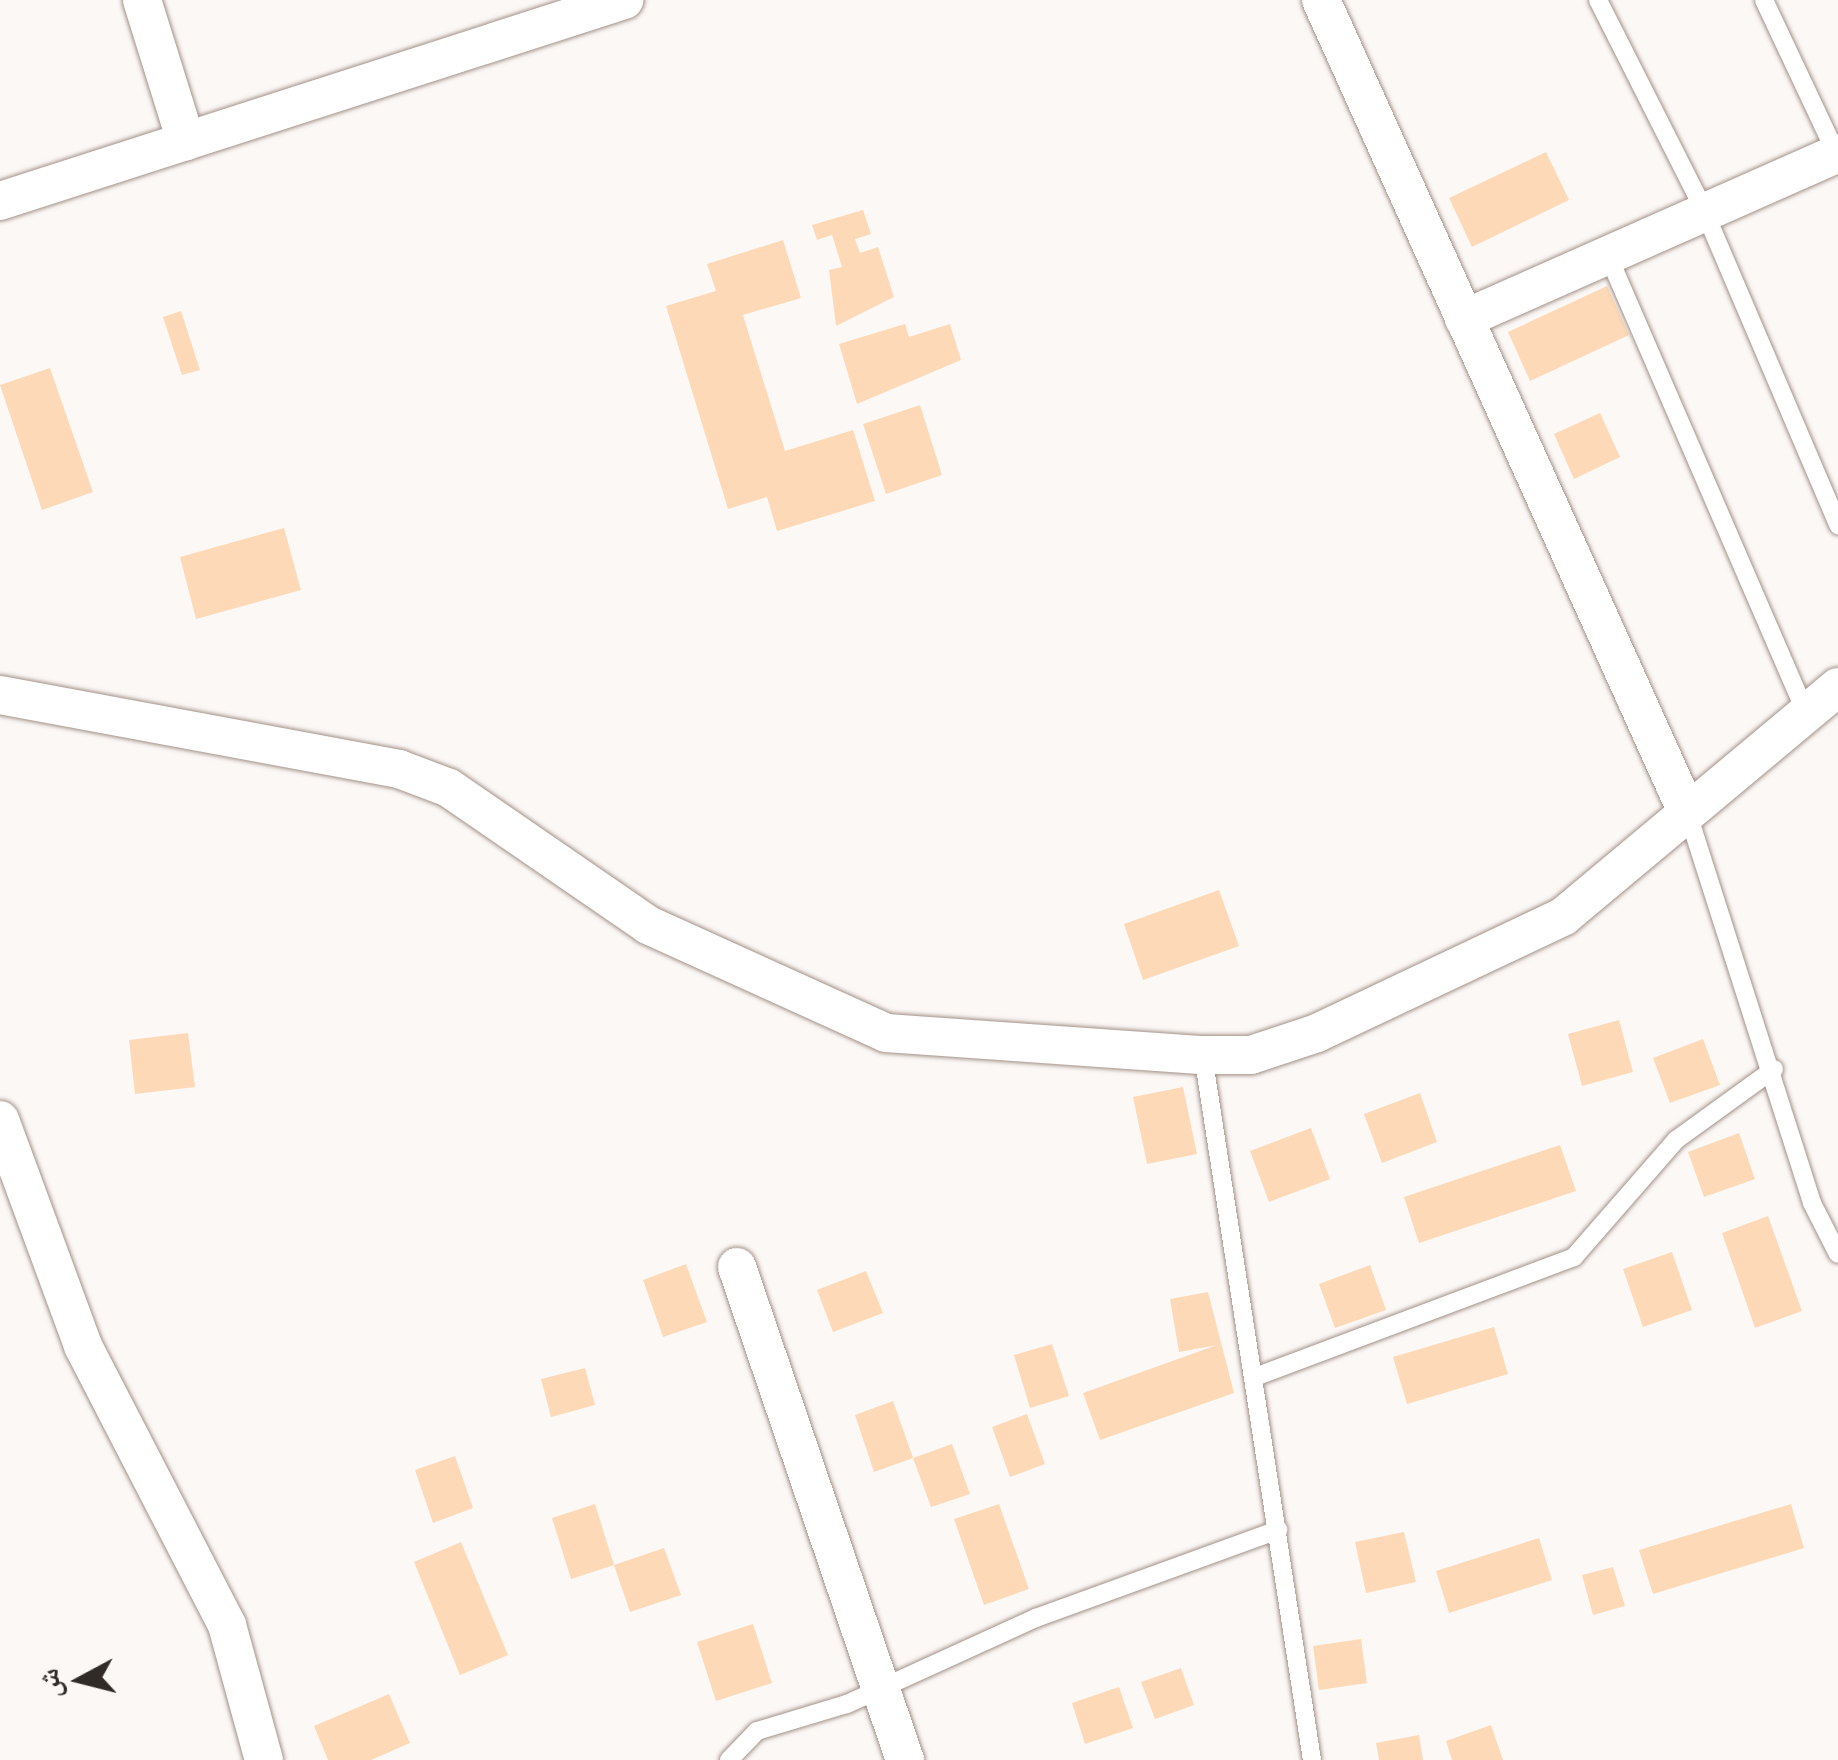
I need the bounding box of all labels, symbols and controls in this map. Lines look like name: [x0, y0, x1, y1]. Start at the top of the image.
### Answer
north arrow: [30, 1630, 130, 1730]
text: ش: [32, 1667, 68, 1700]

